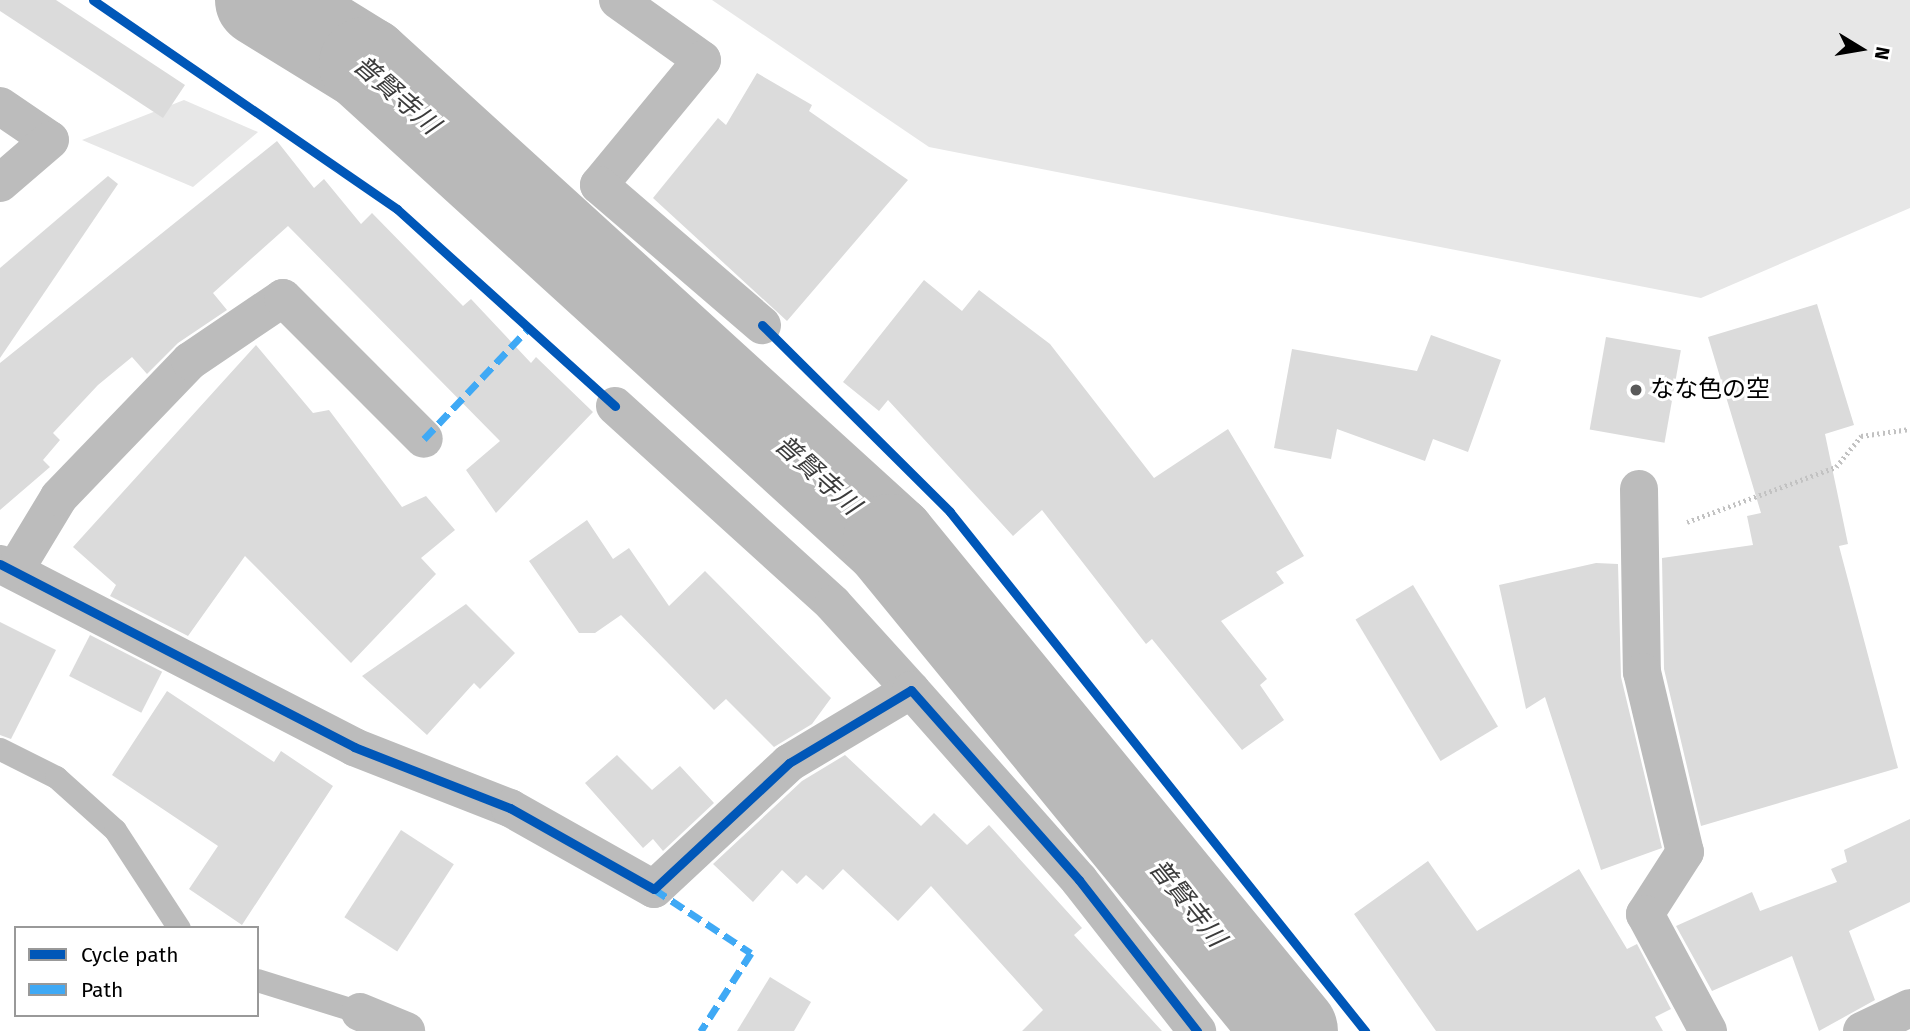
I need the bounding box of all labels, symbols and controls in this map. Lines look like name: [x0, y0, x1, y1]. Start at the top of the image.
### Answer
north arrow: [1826, 14, 1896, 84]
text: N: [1870, 45, 1895, 61]
water label: 普賢寺川: [347, 49, 445, 141]
place label: なな色の空: [1650, 376, 1770, 404]
marker: なな色の空: [1628, 382, 1644, 398]
water label: 普賢寺川: [768, 429, 866, 521]
water label: 普賢寺川: [1142, 853, 1232, 953]
legend: [14, 926, 259, 1017]
text: Cycle path: [81, 942, 179, 968]
text: Path: [81, 977, 123, 1003]

